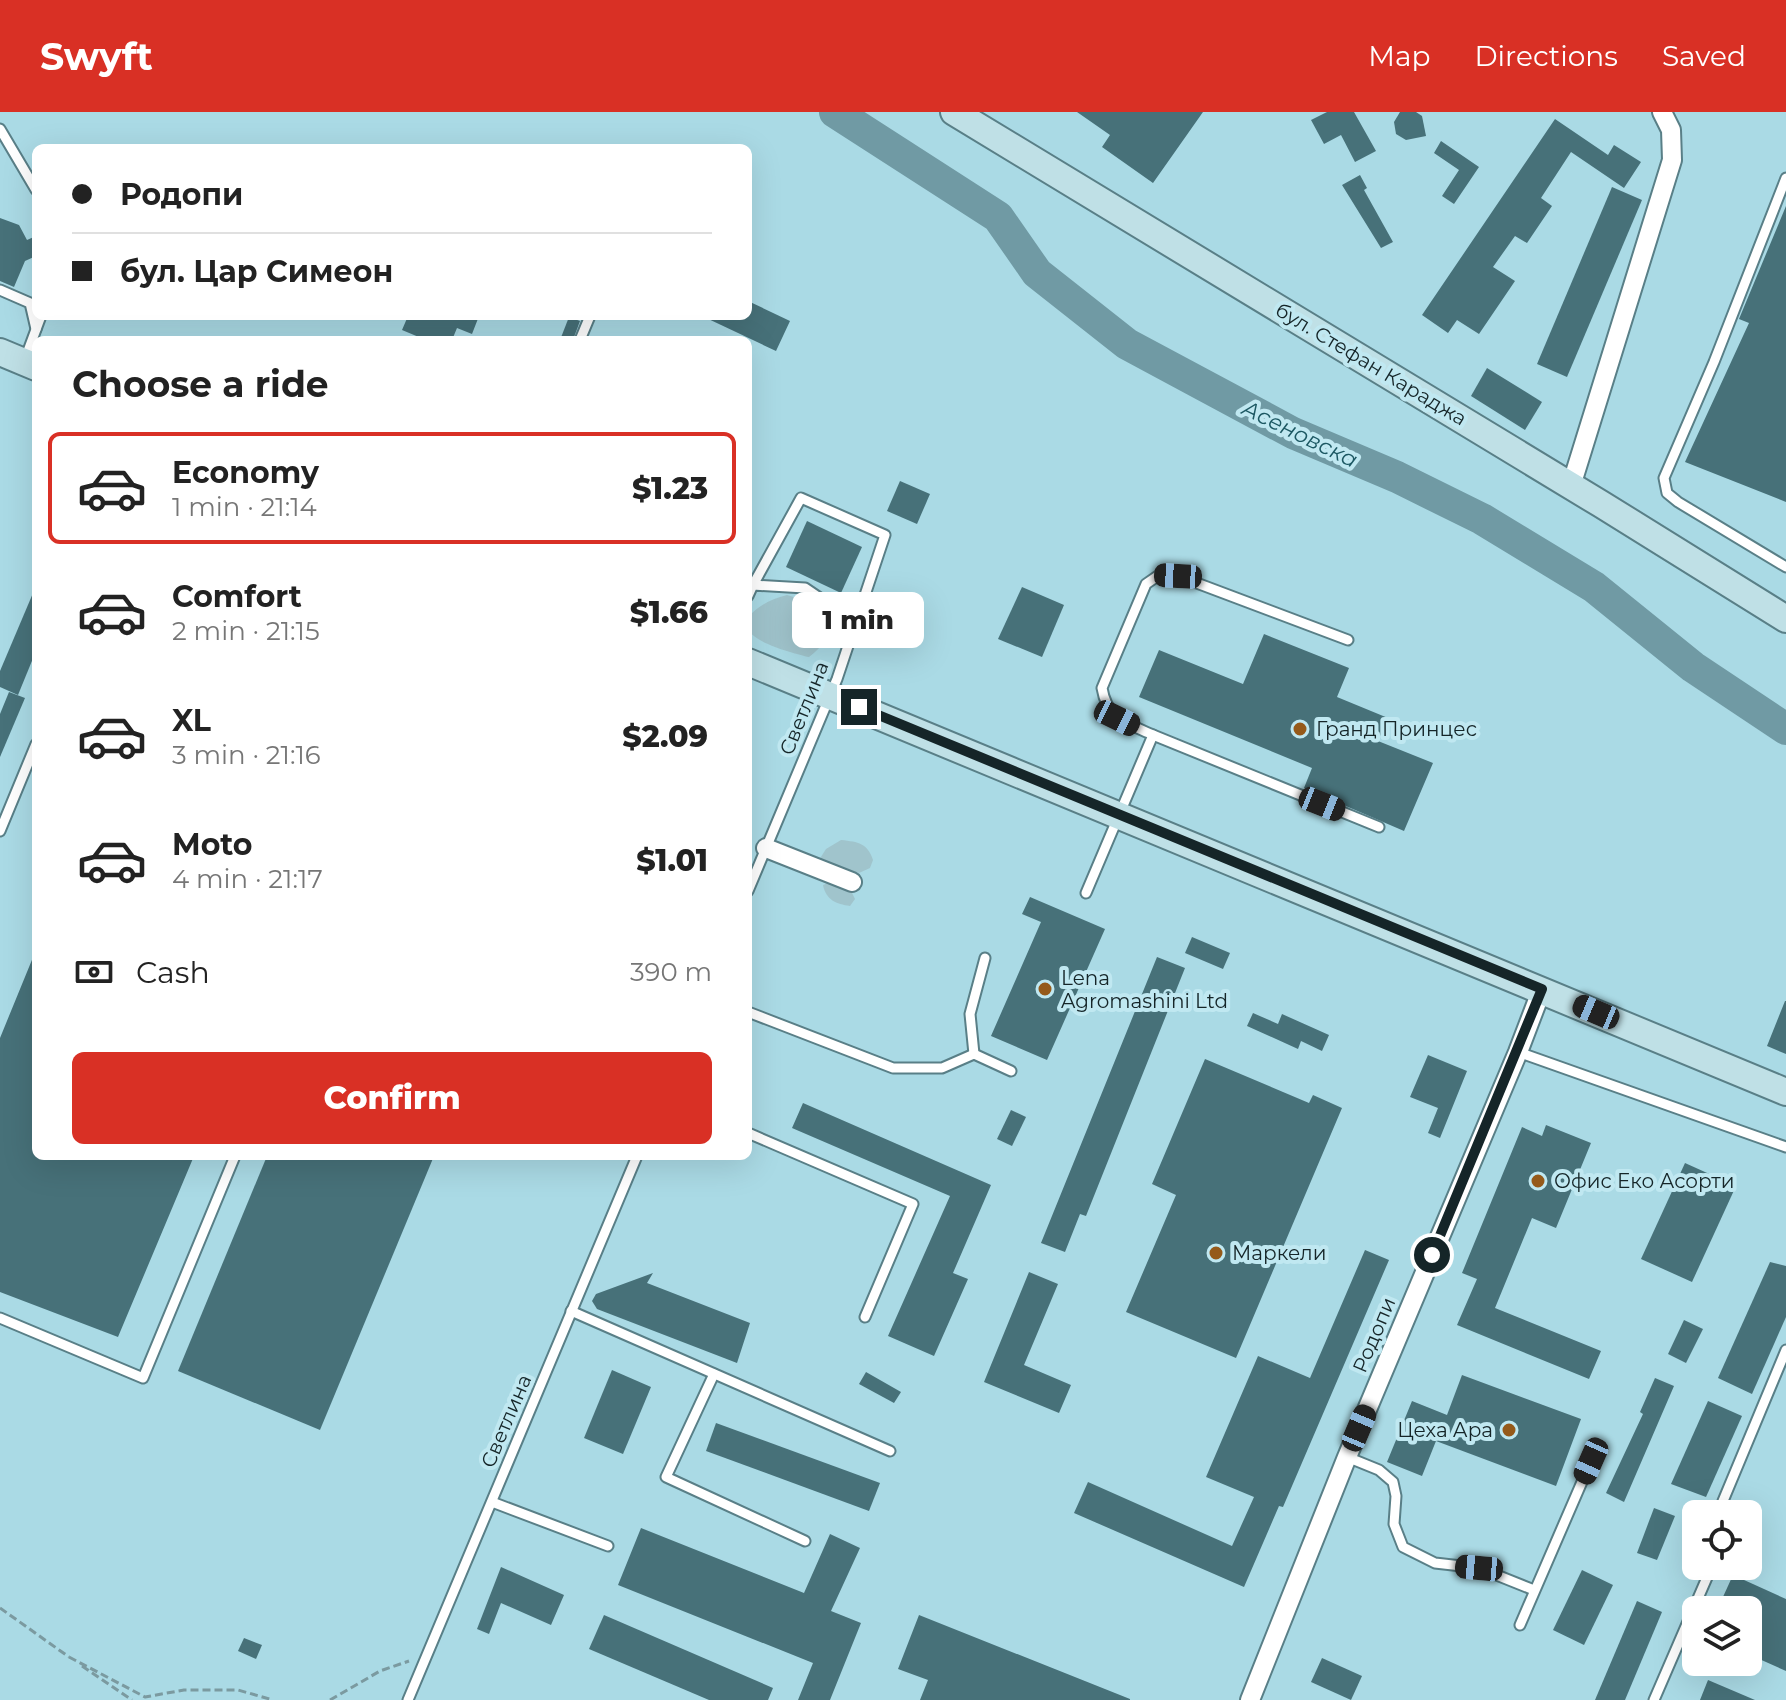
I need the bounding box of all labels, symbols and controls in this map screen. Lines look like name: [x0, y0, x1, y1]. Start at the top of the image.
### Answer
text: Swyft: [40, 33, 153, 80]
text: Map: [1368, 39, 1430, 73]
text: Directions: [1474, 39, 1618, 73]
text: Saved: [1662, 39, 1746, 73]
text: Родопи: [120, 176, 243, 213]
text: бул. Цар Симеон: [120, 253, 393, 290]
street label: бул. Стефан Караджа: [1271, 297, 1471, 431]
text: Choose a ride: [72, 362, 329, 406]
water label: Асеновска: [1237, 394, 1362, 474]
icon: car: [76, 452, 148, 524]
text: Economy: [172, 454, 319, 491]
text: $1.23: [632, 470, 708, 507]
text: 1 min · 21:14: [172, 491, 317, 523]
car: [1153, 563, 1203, 589]
icon: car: [76, 576, 148, 648]
text: Comfort: [172, 578, 302, 615]
callout: 1 min: [793, 591, 925, 647]
text: $1.66: [630, 594, 708, 631]
text: 1 min: [822, 604, 894, 636]
text: 2 min · 21:15: [172, 615, 320, 647]
street label: Светлина: [774, 658, 834, 758]
route end: [841, 689, 877, 725]
car: [1090, 697, 1144, 739]
icon: car: [76, 700, 148, 772]
text: XL: [172, 702, 211, 739]
place label: Гранд Принцес: [1316, 717, 1477, 741]
text: $2.09: [622, 718, 708, 755]
marker: Гранд Принцес: [1291, 720, 1309, 738]
text: 3 min · 21:16: [172, 739, 321, 771]
car: [1295, 784, 1349, 824]
icon: car: [76, 824, 148, 896]
text: Moto: [172, 826, 253, 863]
text: $1.01: [636, 842, 708, 879]
text: 4 min · 21:17: [172, 863, 323, 895]
icon: cash: [72, 950, 116, 994]
text: Cash: [136, 954, 210, 991]
text: 390 m: [630, 956, 712, 988]
place label: Lena Agromashini Ltd: [1061, 966, 1228, 1013]
marker: Lena Agromashini Ltd: [1036, 980, 1054, 998]
car: [1569, 992, 1623, 1032]
button: Confirm: [72, 1052, 712, 1144]
place label: Офис Еко Асорти: [1554, 1169, 1735, 1193]
marker: Офис Еко Асорти: [1529, 1172, 1547, 1190]
route start: [1414, 1237, 1450, 1273]
place label: Маркели: [1232, 1241, 1326, 1265]
marker: Маркели: [1207, 1244, 1225, 1262]
street label: Родопи: [1347, 1294, 1401, 1376]
street label: Светлина: [476, 1371, 536, 1471]
car: [1339, 1401, 1379, 1455]
place label: Цеха Ара: [1397, 1418, 1493, 1442]
marker: Цеха Ара: [1500, 1421, 1518, 1439]
car: [1570, 1434, 1612, 1488]
map controls: [1682, 1500, 1762, 1676]
button: locate: [1682, 1500, 1762, 1580]
car: [1454, 1554, 1504, 1582]
button: layers: [1682, 1596, 1762, 1676]

